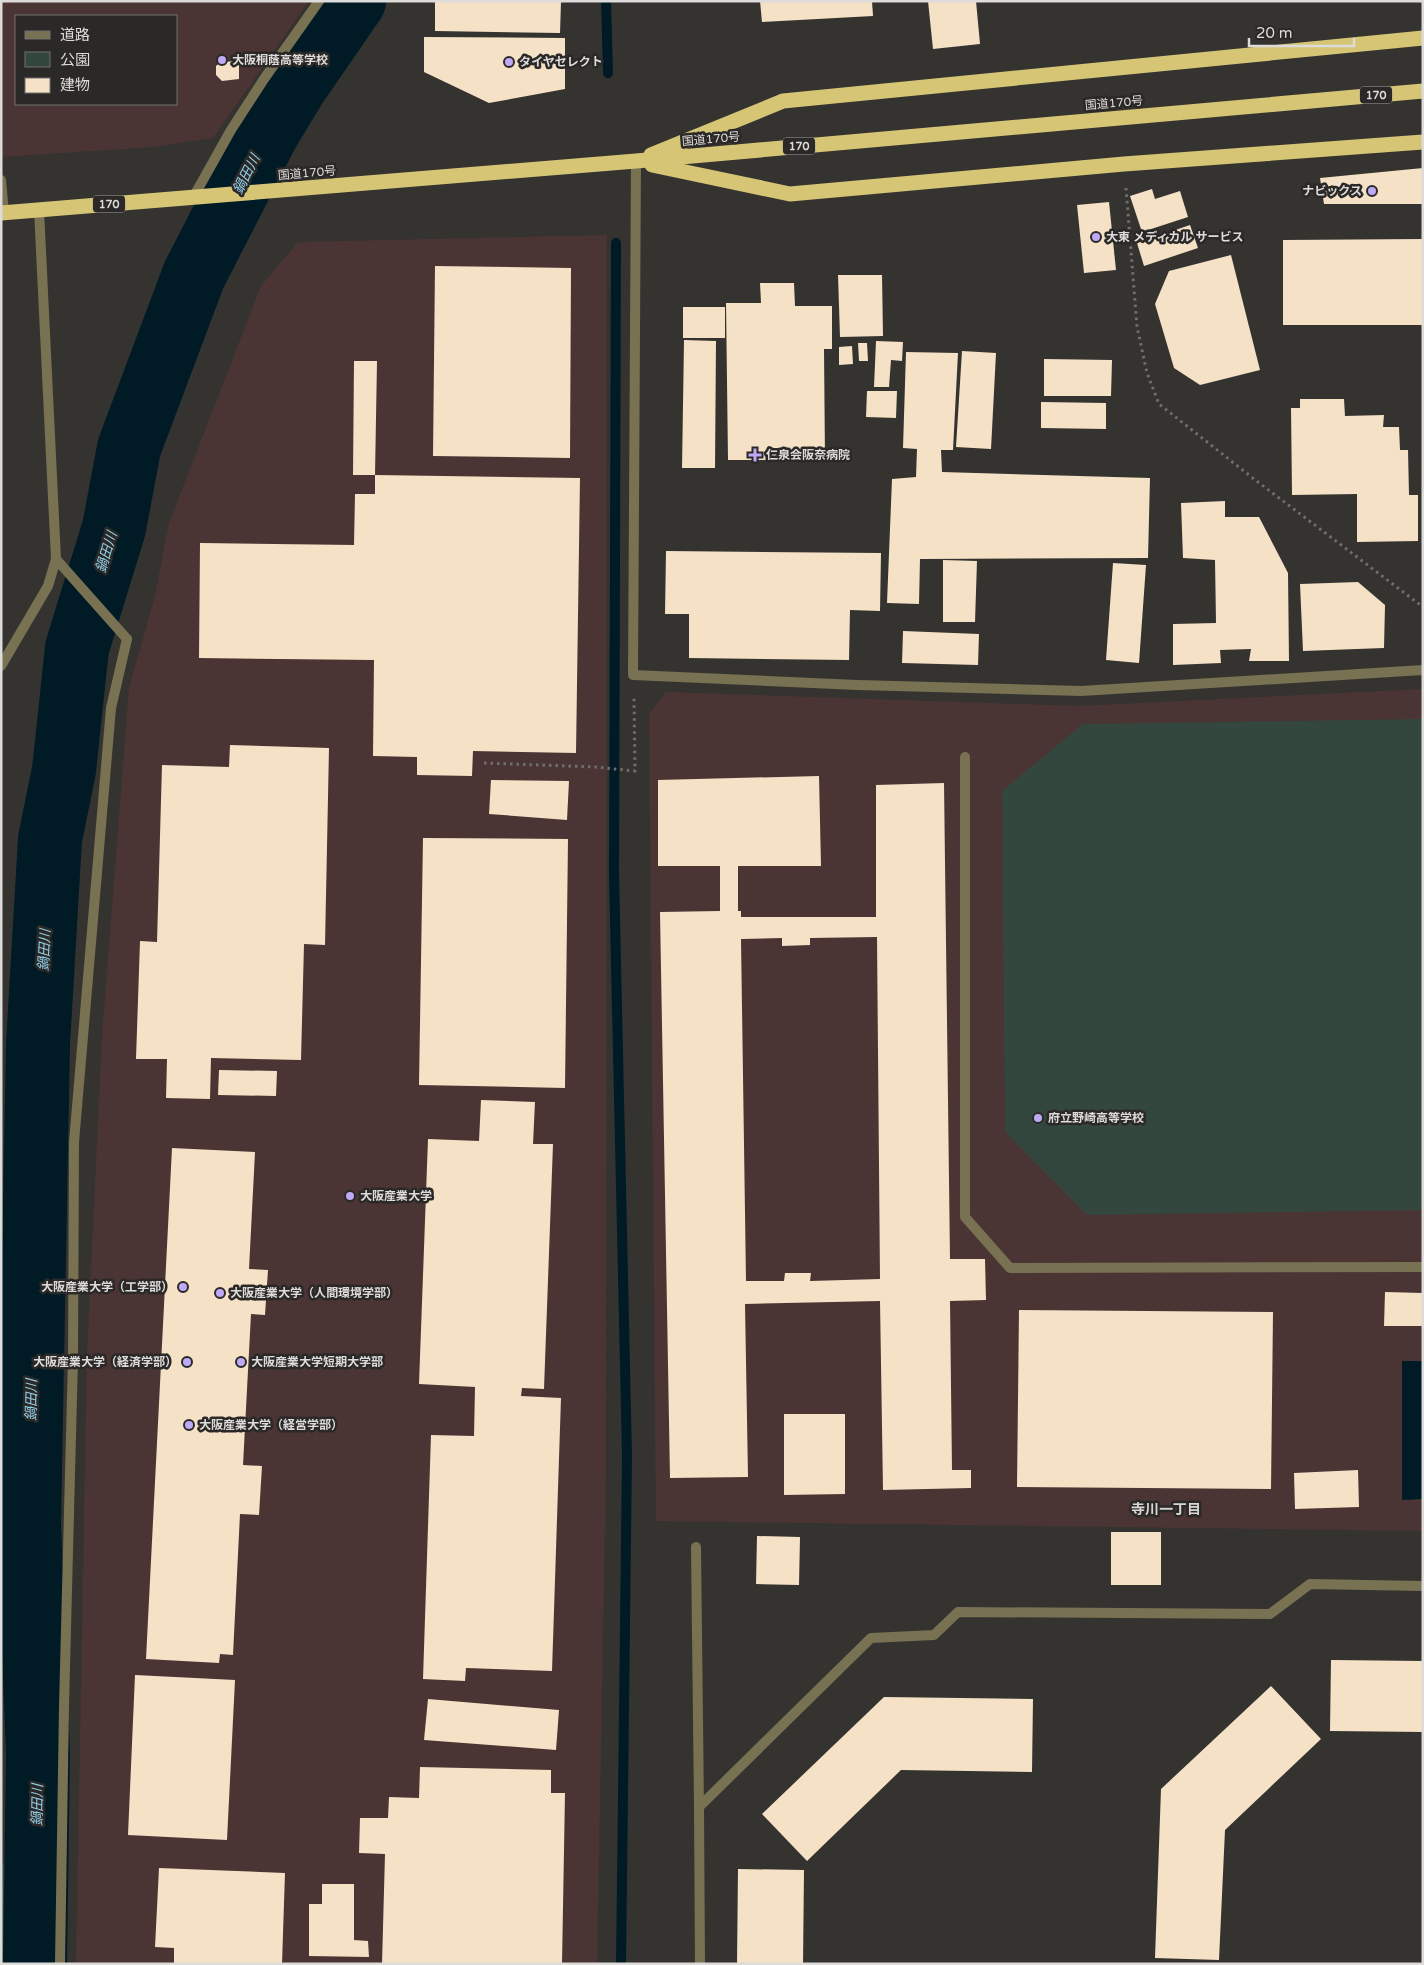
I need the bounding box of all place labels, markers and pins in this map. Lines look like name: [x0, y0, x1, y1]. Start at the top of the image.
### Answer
place label: 大阪桐蔭高等学校: [232, 53, 328, 67]
marker: 大阪桐蔭高等学校: [216, 54, 228, 66]
place label: タイヤセレクト: [519, 55, 603, 69]
marker: タイヤセレクト: [503, 56, 515, 68]
place label: ナビックス: [1302, 184, 1362, 198]
marker: ナビックス: [1366, 185, 1378, 197]
place label: 大東 メディカル サービス: [1106, 230, 1243, 244]
marker: 大東 メディカル サービス: [1090, 231, 1102, 243]
marker: 仁泉会阪奈病院: [748, 448, 762, 462]
place label: 仁泉会阪奈病院: [766, 448, 850, 462]
place label: 府立野崎高等学校: [1048, 1111, 1144, 1125]
marker: 府立野崎高等学校: [1032, 1112, 1044, 1124]
place label: 大阪産業大学: [360, 1189, 432, 1203]
marker: 大阪産業大学: [344, 1190, 356, 1202]
place label: 大阪産業大学（工学部）: [41, 1280, 173, 1294]
marker: 大阪産業大学（工学部）: [177, 1281, 189, 1293]
place label: 大阪産業大学（人間環境学部）: [230, 1286, 398, 1300]
marker: 大阪産業大学（人間環境学部）: [214, 1287, 226, 1299]
place label: 大阪産業大学（経済学部）: [33, 1355, 177, 1369]
place label: 大阪産業大学短期大学部: [251, 1355, 383, 1369]
marker: 大阪産業大学（経済学部）: [181, 1356, 193, 1368]
marker: 大阪産業大学短期大学部: [235, 1356, 247, 1368]
place label: 大阪産業大学（経営学部）: [199, 1418, 343, 1432]
marker: 大阪産業大学（経営学部）: [183, 1419, 195, 1431]

